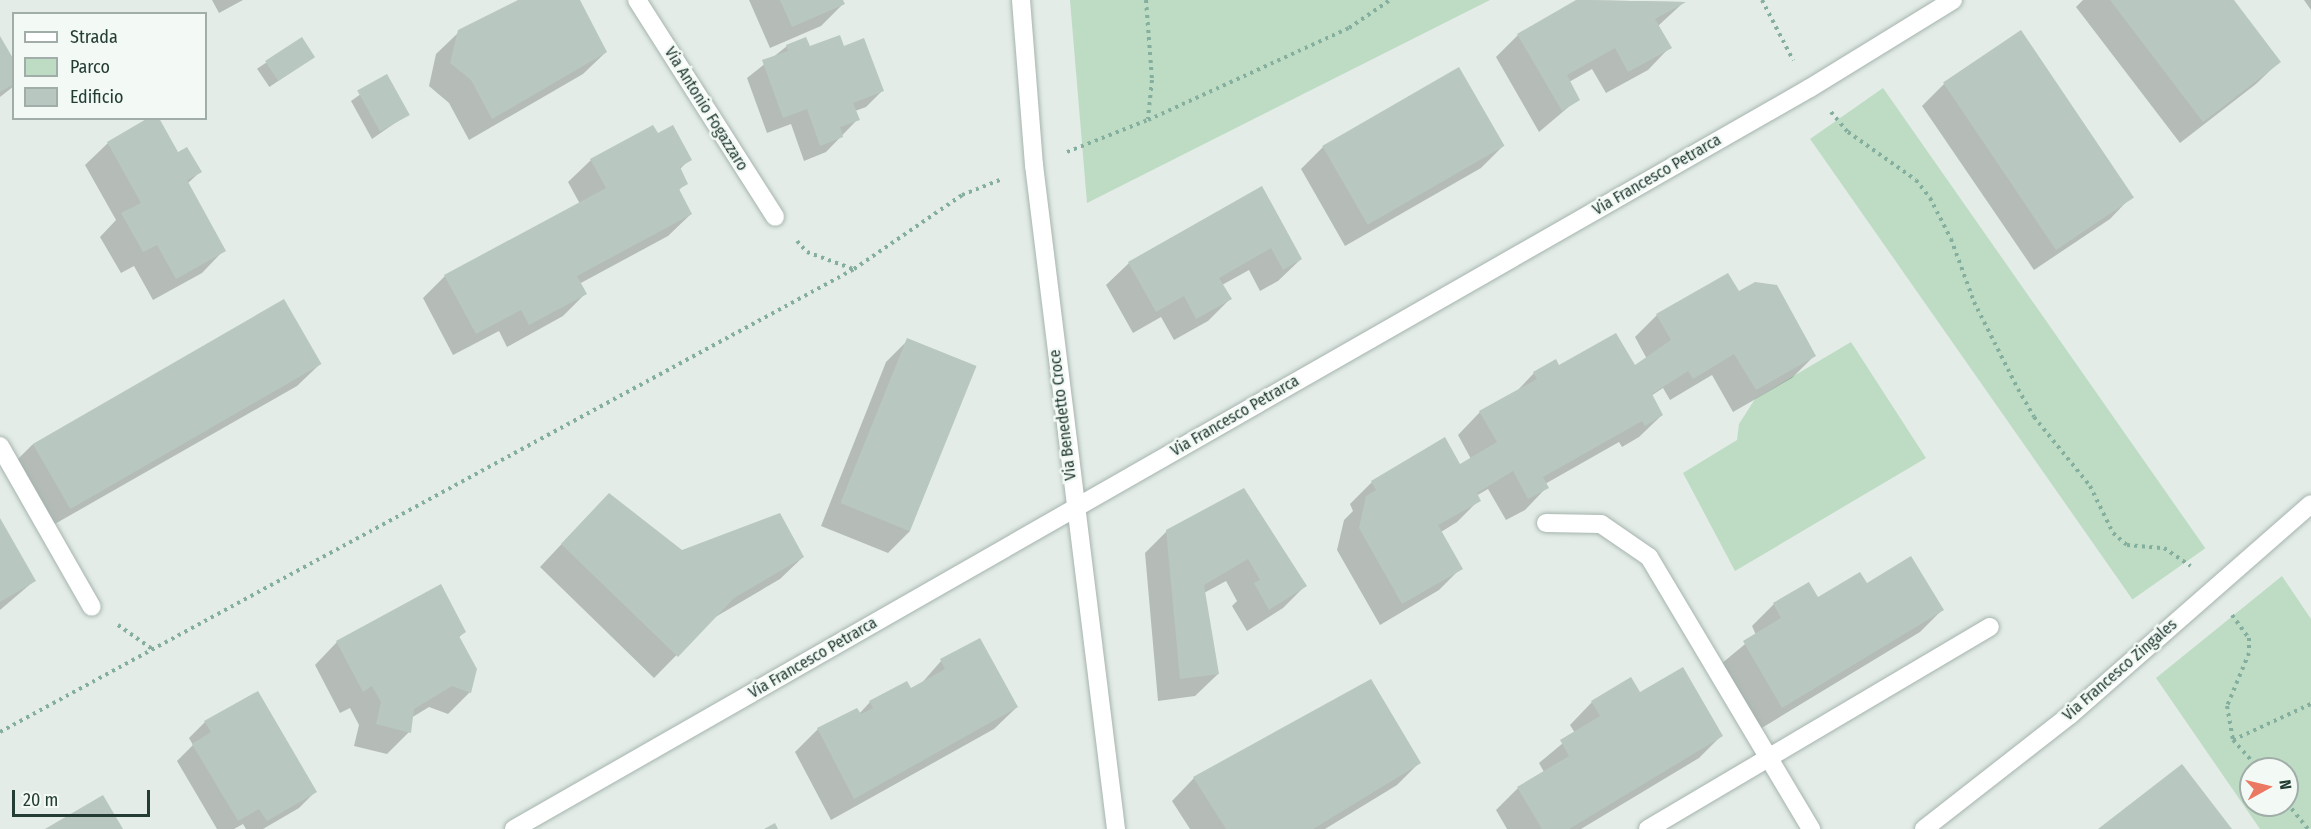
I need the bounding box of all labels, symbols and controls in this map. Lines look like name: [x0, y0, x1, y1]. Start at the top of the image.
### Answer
legend: [12, 12, 207, 120]
text: Strada: [70, 26, 118, 48]
street label: Via Antonio Fogazzaro: [660, 44, 752, 174]
text: Parco: [70, 56, 110, 78]
text: Edificio: [70, 86, 123, 108]
street label: Via Francesco Petrarca: [1589, 130, 1725, 220]
street label: Via Benedetto Croce: [1045, 349, 1081, 481]
street label: Via Francesco Petrarca: [1167, 371, 1303, 461]
street label: Via Francesco Petrarca: [745, 613, 881, 703]
street label: Via Francesco Zingales: [2059, 615, 2181, 725]
north arrow: [2239, 757, 2299, 817]
scale bar: [15, 778, 153, 816]
text: N: [2275, 779, 2295, 791]
text: 20 m: [23, 789, 58, 811]

